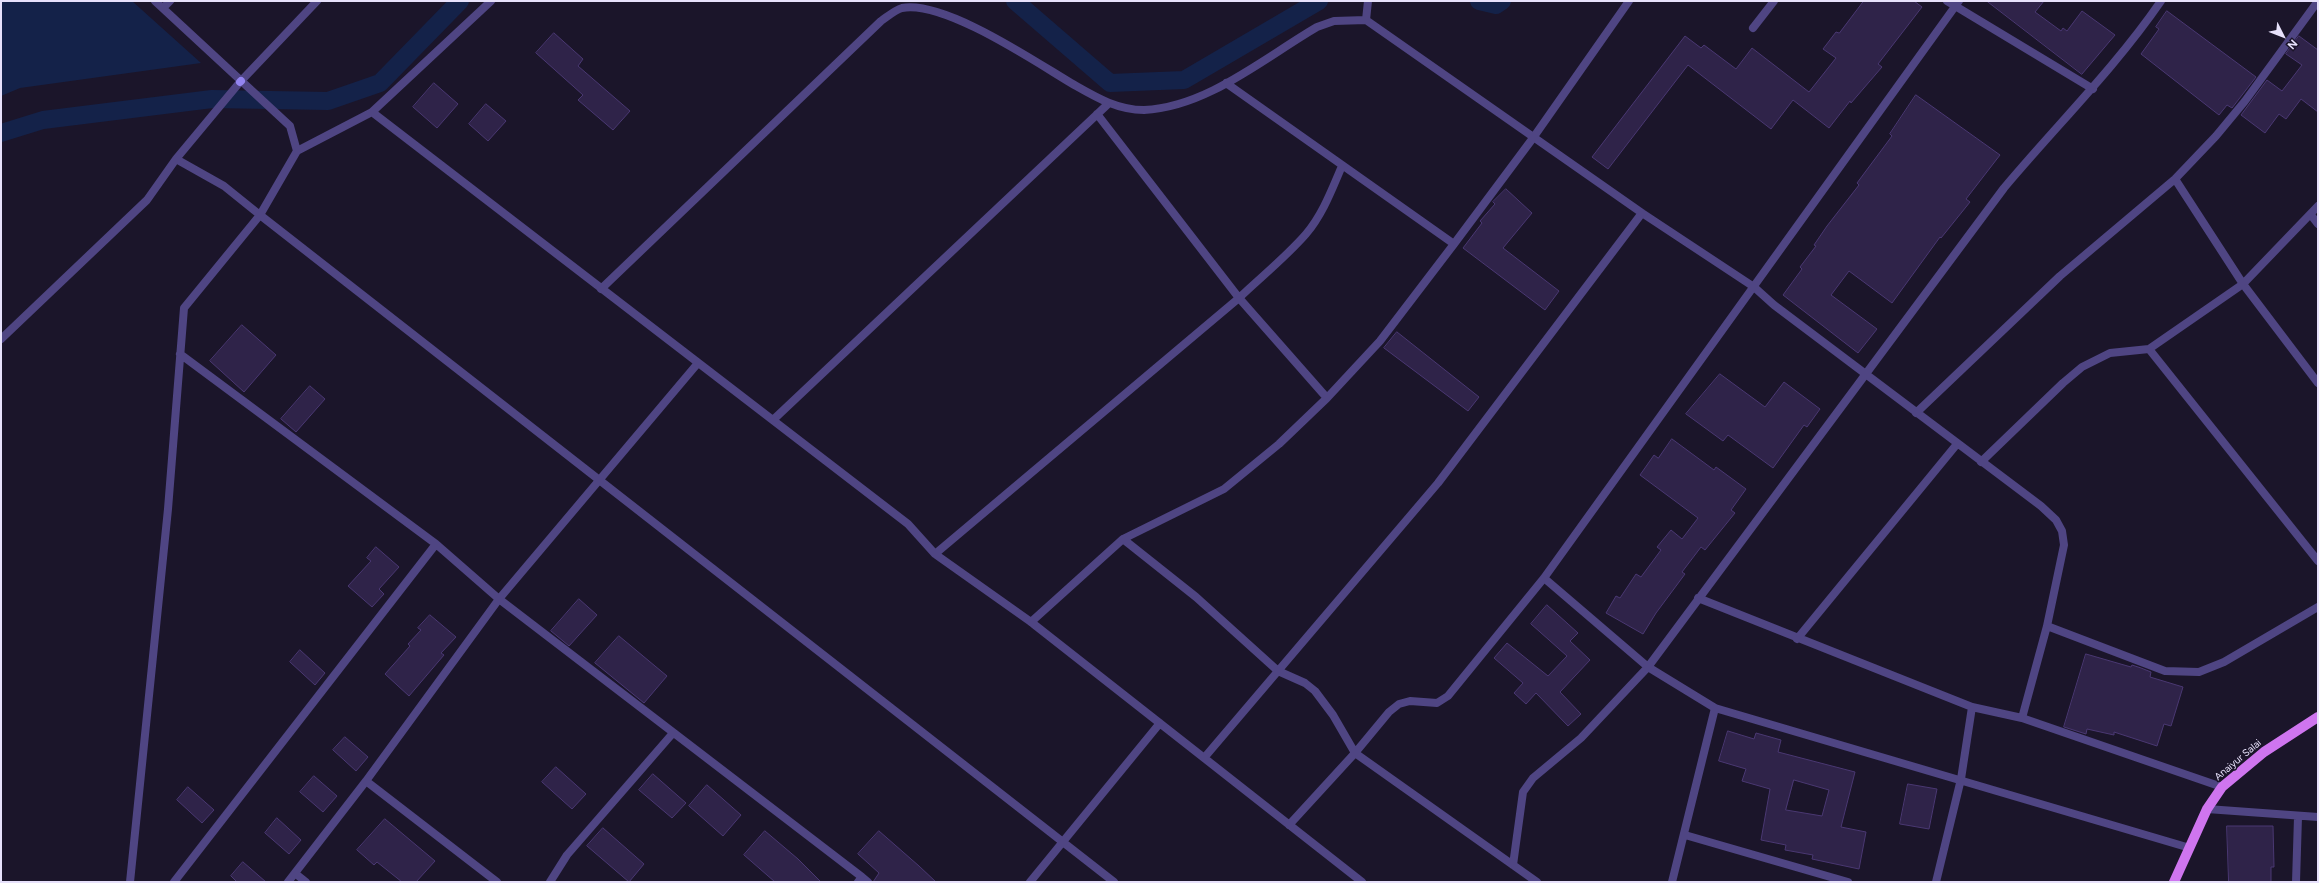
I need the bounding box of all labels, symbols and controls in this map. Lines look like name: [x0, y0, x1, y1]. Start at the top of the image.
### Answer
north arrow: [2263, 16, 2303, 56]
text: N: [2285, 37, 2300, 52]
street label: Anaiyur Salai: [2212, 737, 2264, 783]

